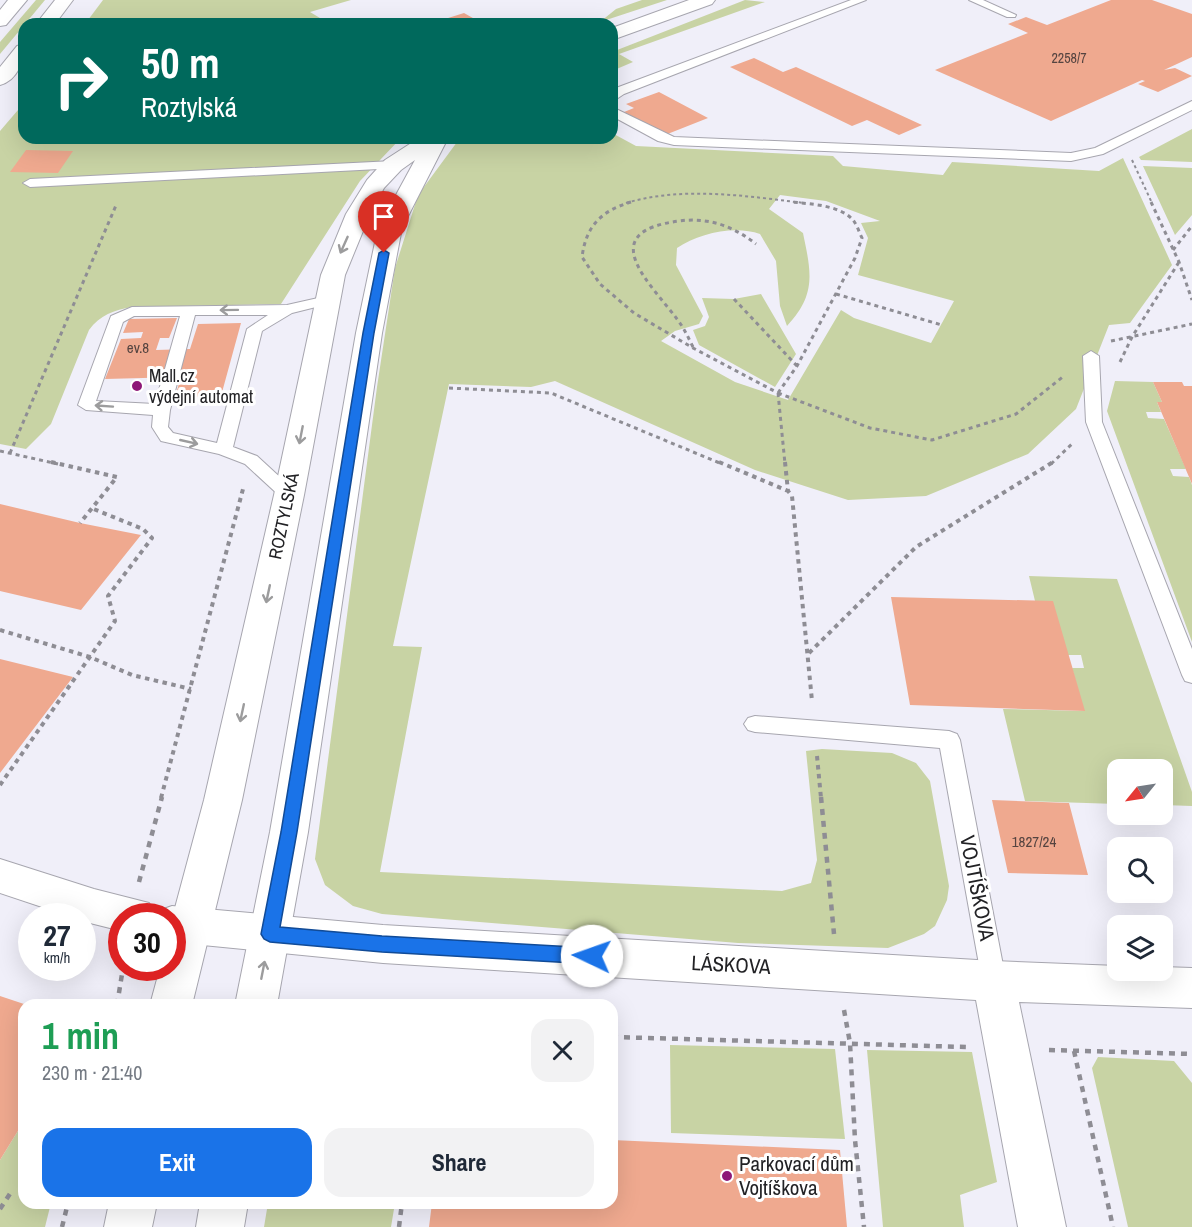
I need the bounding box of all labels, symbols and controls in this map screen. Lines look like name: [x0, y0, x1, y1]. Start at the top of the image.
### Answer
text: 50 m: [141, 35, 220, 91]
icon: right: [42, 42, 120, 120]
house number: 2258/7: [1051, 49, 1087, 67]
text: Roztylská: [141, 89, 237, 125]
pin: [358, 191, 409, 253]
icon: arrive: [367, 200, 400, 233]
one-way arrow: [338, 236, 349, 254]
one-way arrow: [219, 304, 239, 316]
house number: ev.8: [127, 337, 149, 358]
place label: Mall.cz výdejní automat: [149, 363, 253, 409]
marker: Mall.cz výdejní automat: [130, 379, 144, 393]
one-way arrow: [94, 400, 114, 411]
one-way arrow: [295, 424, 306, 444]
one-way arrow: [179, 436, 198, 448]
street label: ROZTYLSKÁ: [262, 470, 305, 561]
one-way arrow: [262, 583, 273, 603]
one-way arrow: [236, 702, 247, 722]
north arrow: [1107, 759, 1173, 825]
map controls: [1107, 759, 1173, 981]
house number: 1827/24: [1012, 831, 1056, 852]
street label: VOJTÍŠKOVA: [953, 833, 1002, 944]
button: search: [1107, 837, 1173, 903]
speed limit sign: 30: [108, 903, 186, 981]
text: 27: [43, 915, 71, 955]
button: layers: [1107, 915, 1173, 981]
position arrow: [560, 924, 624, 988]
text: km/h: [44, 947, 70, 968]
street label: LÁSKOVA: [691, 948, 772, 981]
one-way arrow: [258, 960, 269, 980]
text: 1 min: [42, 1012, 119, 1060]
button: close: [531, 1019, 594, 1082]
text: 230 m · 21:40: [42, 1059, 142, 1086]
button: Exit: [42, 1128, 312, 1197]
button: Share: [324, 1128, 594, 1197]
place label: Parkovací dům Vojtíškova: [739, 1149, 854, 1202]
marker: Parkovací dům Vojtíškova: [720, 1169, 734, 1183]

